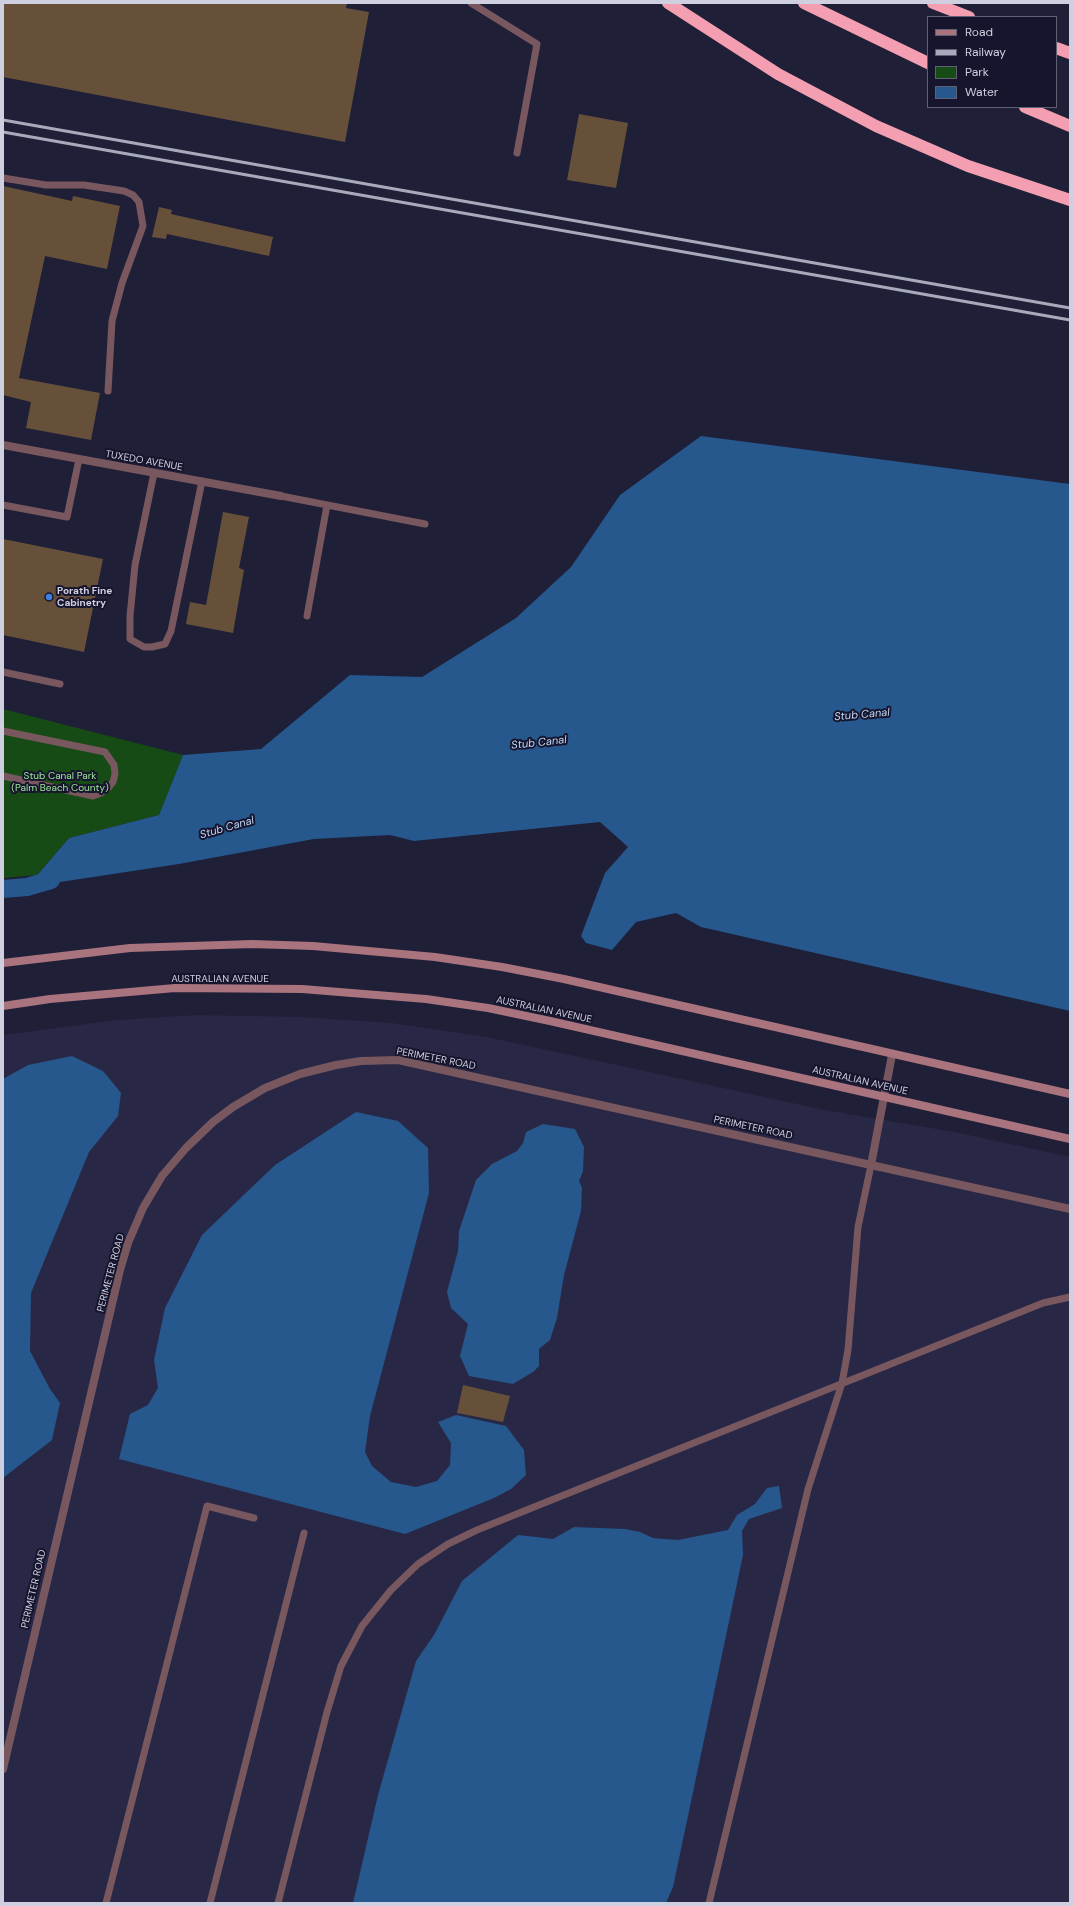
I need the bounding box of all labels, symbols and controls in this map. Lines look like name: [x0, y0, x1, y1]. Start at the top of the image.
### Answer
legend: [927, 16, 1057, 108]
text: Road: [965, 24, 993, 40]
text: Railway: [965, 44, 1006, 60]
text: Park: [965, 64, 989, 80]
text: Water: [965, 84, 998, 100]
street label: TUXEDO AVENUE: [104, 448, 184, 474]
place label: Porath Fine Cabinetry: [57, 585, 112, 608]
marker: Porath Fine Cabinetry: [44, 592, 54, 602]
water label: Stub Canal: [834, 706, 890, 724]
water label: Stub Canal: [511, 734, 567, 752]
park label: Stub Canal Park (Palm Beach County): [11, 770, 109, 794]
water label: Stub Canal: [198, 814, 256, 842]
street label: AUSTRALIAN AVENUE: [171, 973, 269, 985]
street label: AUSTRALIAN AVENUE: [495, 994, 593, 1026]
street label: PERIMETER ROAD: [395, 1045, 477, 1073]
street label: AUSTRALIAN AVENUE: [811, 1064, 909, 1098]
street label: PERIMETER ROAD: [712, 1114, 794, 1142]
street label: PERIMETER ROAD: [95, 1233, 127, 1313]
street label: PERIMETER ROAD: [19, 1549, 49, 1629]

